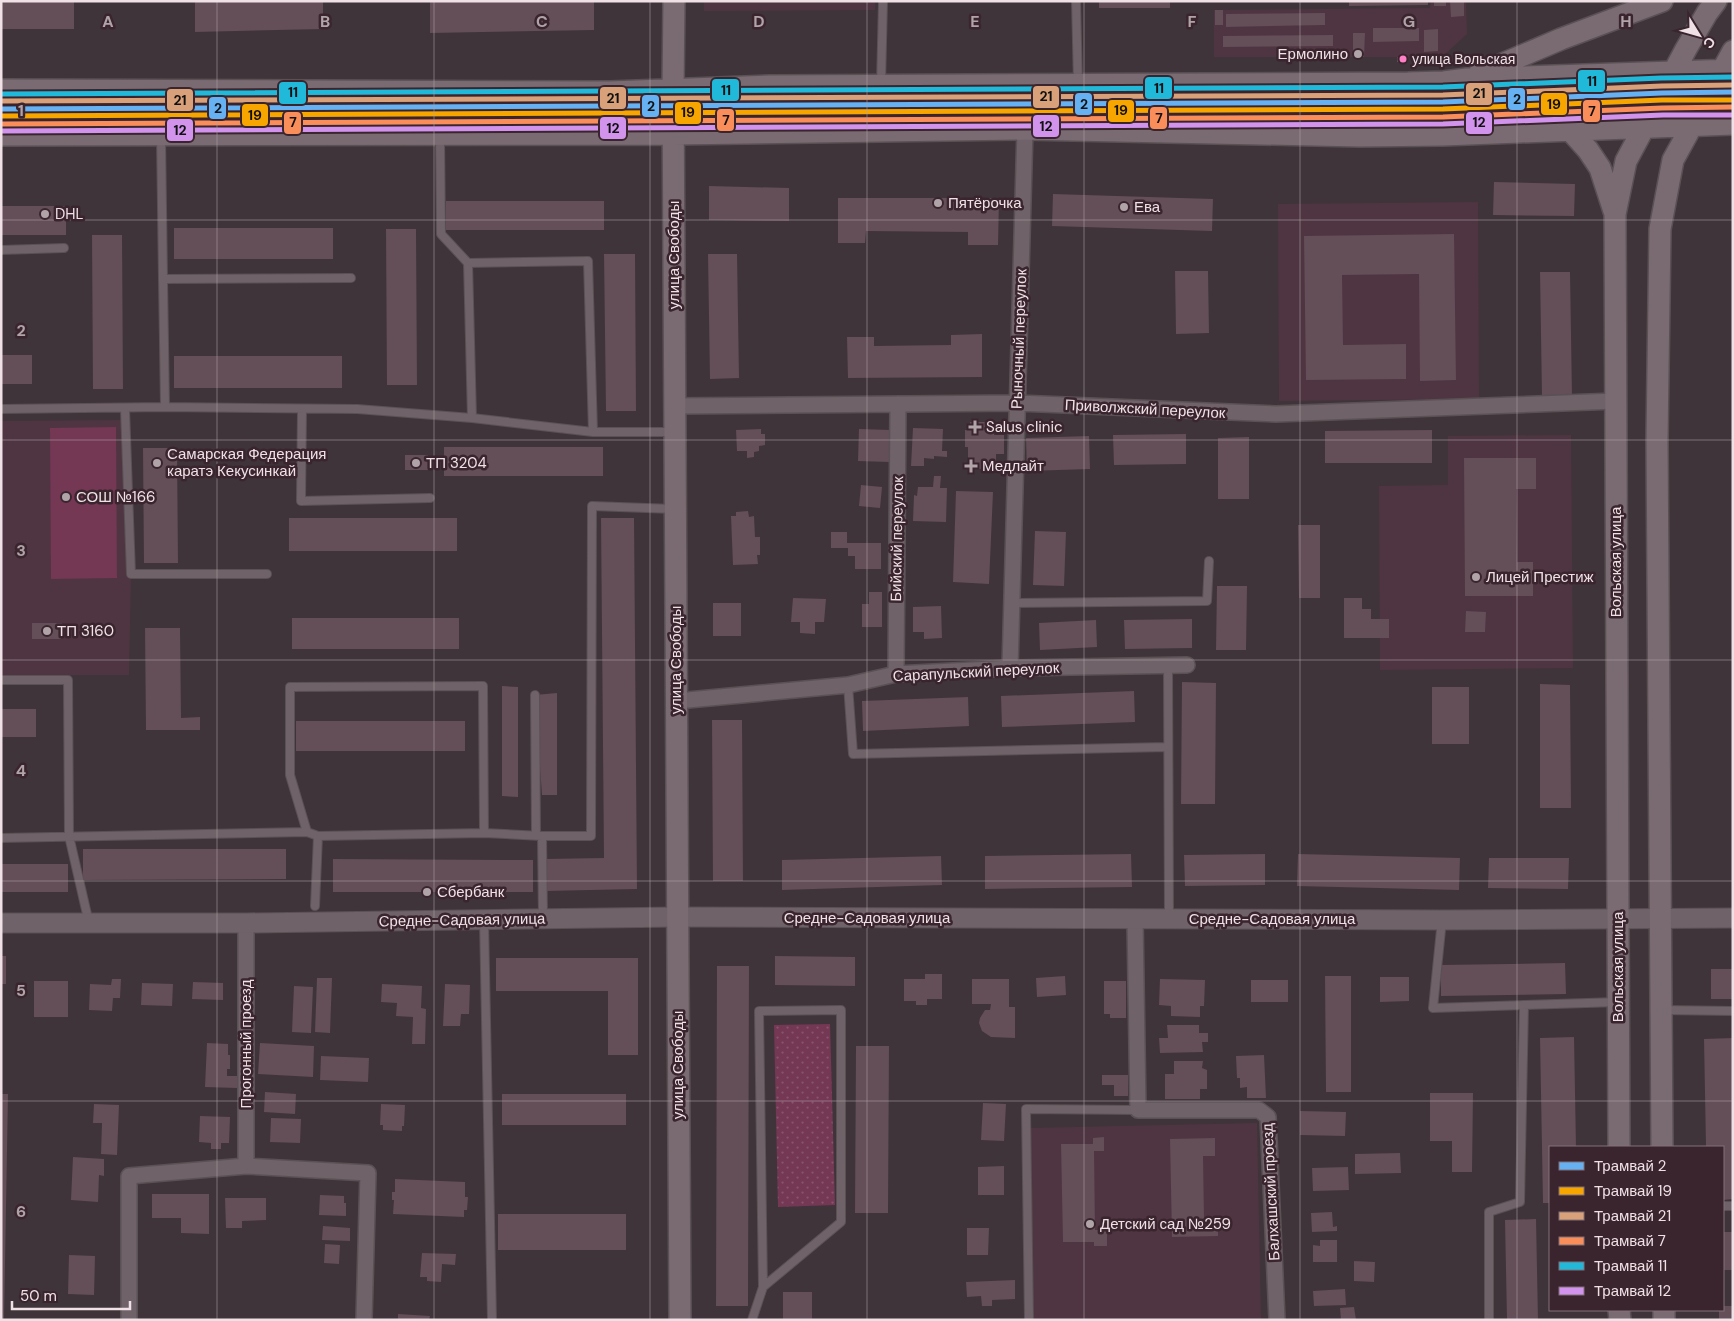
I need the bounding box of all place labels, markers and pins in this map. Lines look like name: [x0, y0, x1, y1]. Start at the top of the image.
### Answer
place label: Ермолино: [1278, 44, 1348, 64]
marker: Ермолино: [1352, 48, 1364, 60]
place label: улица Вольская: [1412, 50, 1515, 68]
marker: улица Вольская: [1398, 54, 1408, 64]
place label: Пятёрочка: [948, 193, 1022, 213]
marker: Пятёрочка: [932, 197, 944, 209]
place label: Ева: [1134, 197, 1161, 217]
marker: Ева: [1118, 201, 1130, 213]
place label: DHL: [55, 204, 84, 224]
marker: DHL: [39, 208, 51, 220]
place label: Salus clinic: [986, 417, 1063, 437]
marker: Salus clinic: [968, 420, 982, 434]
place label: Самарская Федерация каратэ Кекусинкай: [167, 444, 326, 481]
place label: ТП 3204: [426, 453, 487, 473]
place label: Медлайт: [982, 456, 1044, 476]
marker: Самарская Федерация каратэ Кекусинкай: [151, 457, 163, 469]
marker: ТП 3204: [410, 457, 422, 469]
marker: Медлайт: [964, 459, 978, 473]
place label: СОШ №166: [76, 487, 156, 507]
marker: СОШ №166: [60, 491, 72, 503]
place label: Лицей Престиж: [1486, 567, 1594, 587]
marker: Лицей Престиж: [1470, 571, 1482, 583]
place label: ТП 3160: [57, 621, 114, 641]
marker: ТП 3160: [41, 625, 53, 637]
place label: Сбербанк: [437, 882, 505, 902]
marker: Сбербанк: [421, 886, 433, 898]
place label: Детский сад №259: [1100, 1214, 1231, 1234]
marker: Детский сад №259: [1084, 1218, 1096, 1230]

